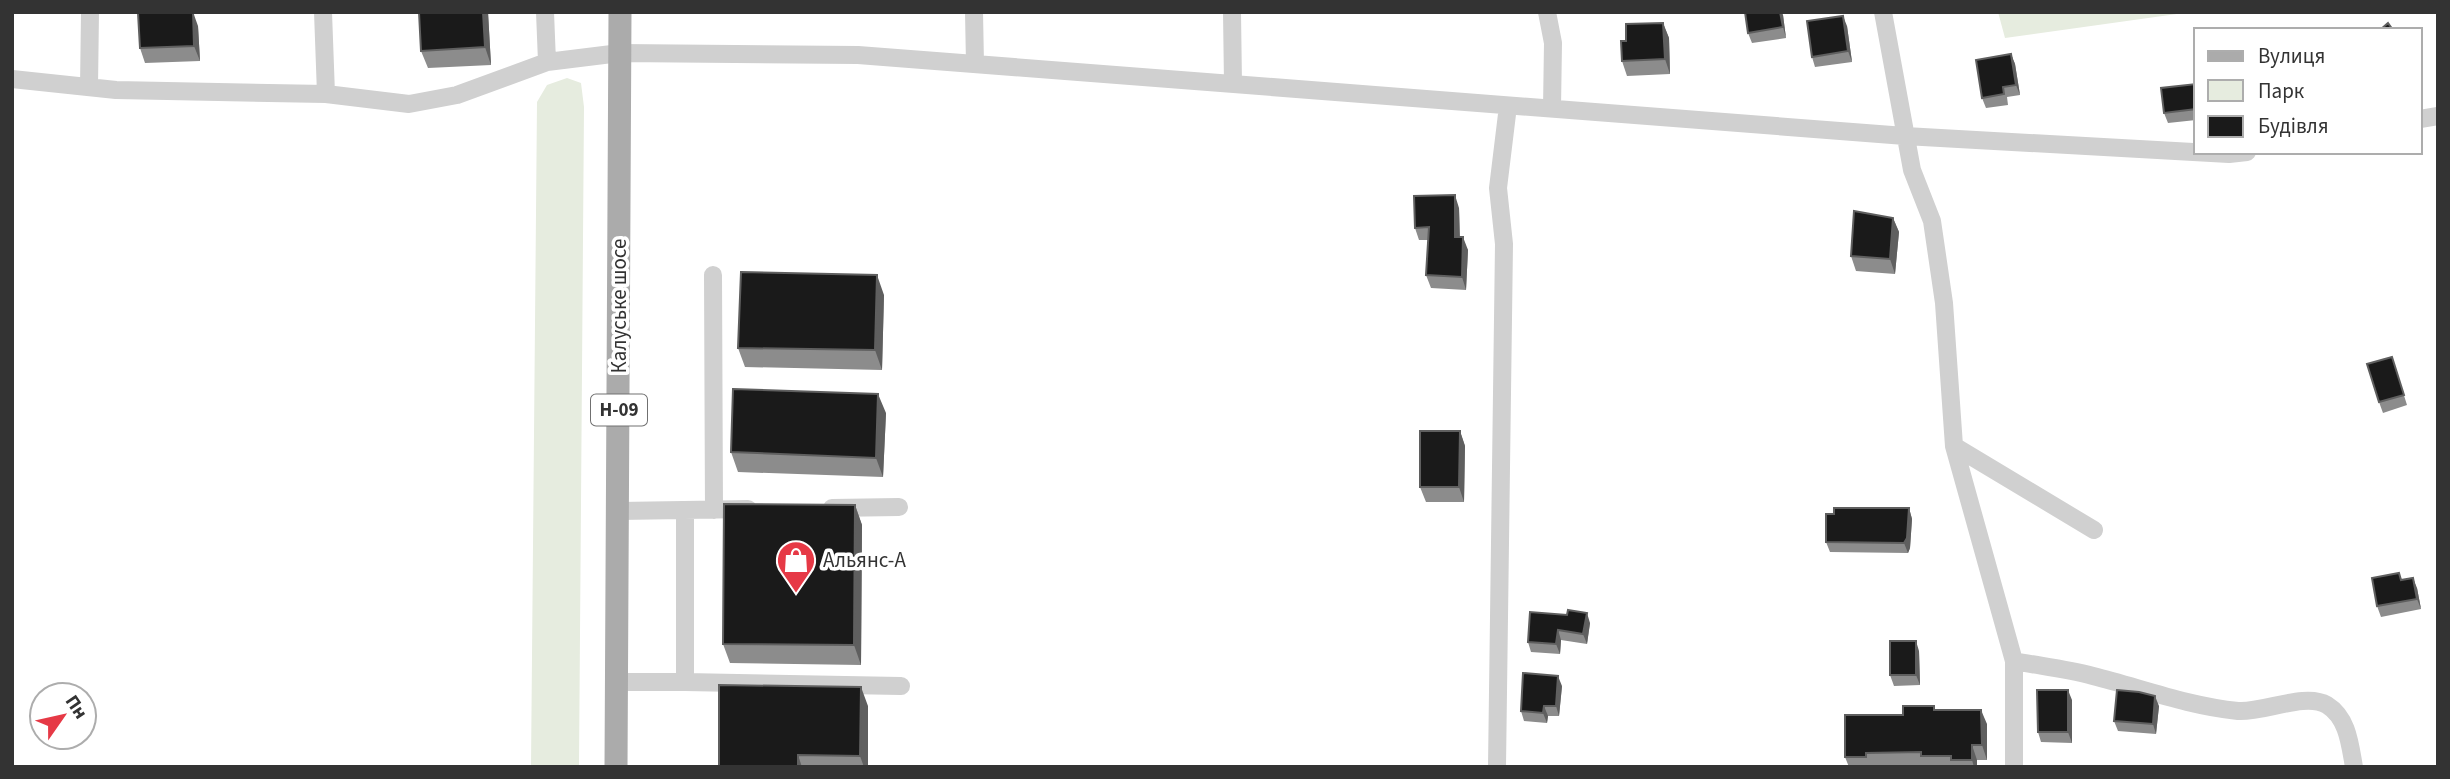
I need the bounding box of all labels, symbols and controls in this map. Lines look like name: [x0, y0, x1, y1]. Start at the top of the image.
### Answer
legend: [2194, 28, 2422, 154]
text: Вулиця: [2258, 41, 2325, 71]
text: Парк: [2258, 76, 2305, 106]
text: Будівля: [2258, 111, 2329, 141]
street label: Калуське шосе: [604, 239, 634, 373]
road number: Н-09: [591, 394, 647, 426]
shop icon: Альянс-А: [775, 539, 817, 594]
place label: Альянс-А: [823, 545, 906, 575]
north arrow: [28, 681, 98, 751]
text: Пн: [58, 690, 94, 725]

